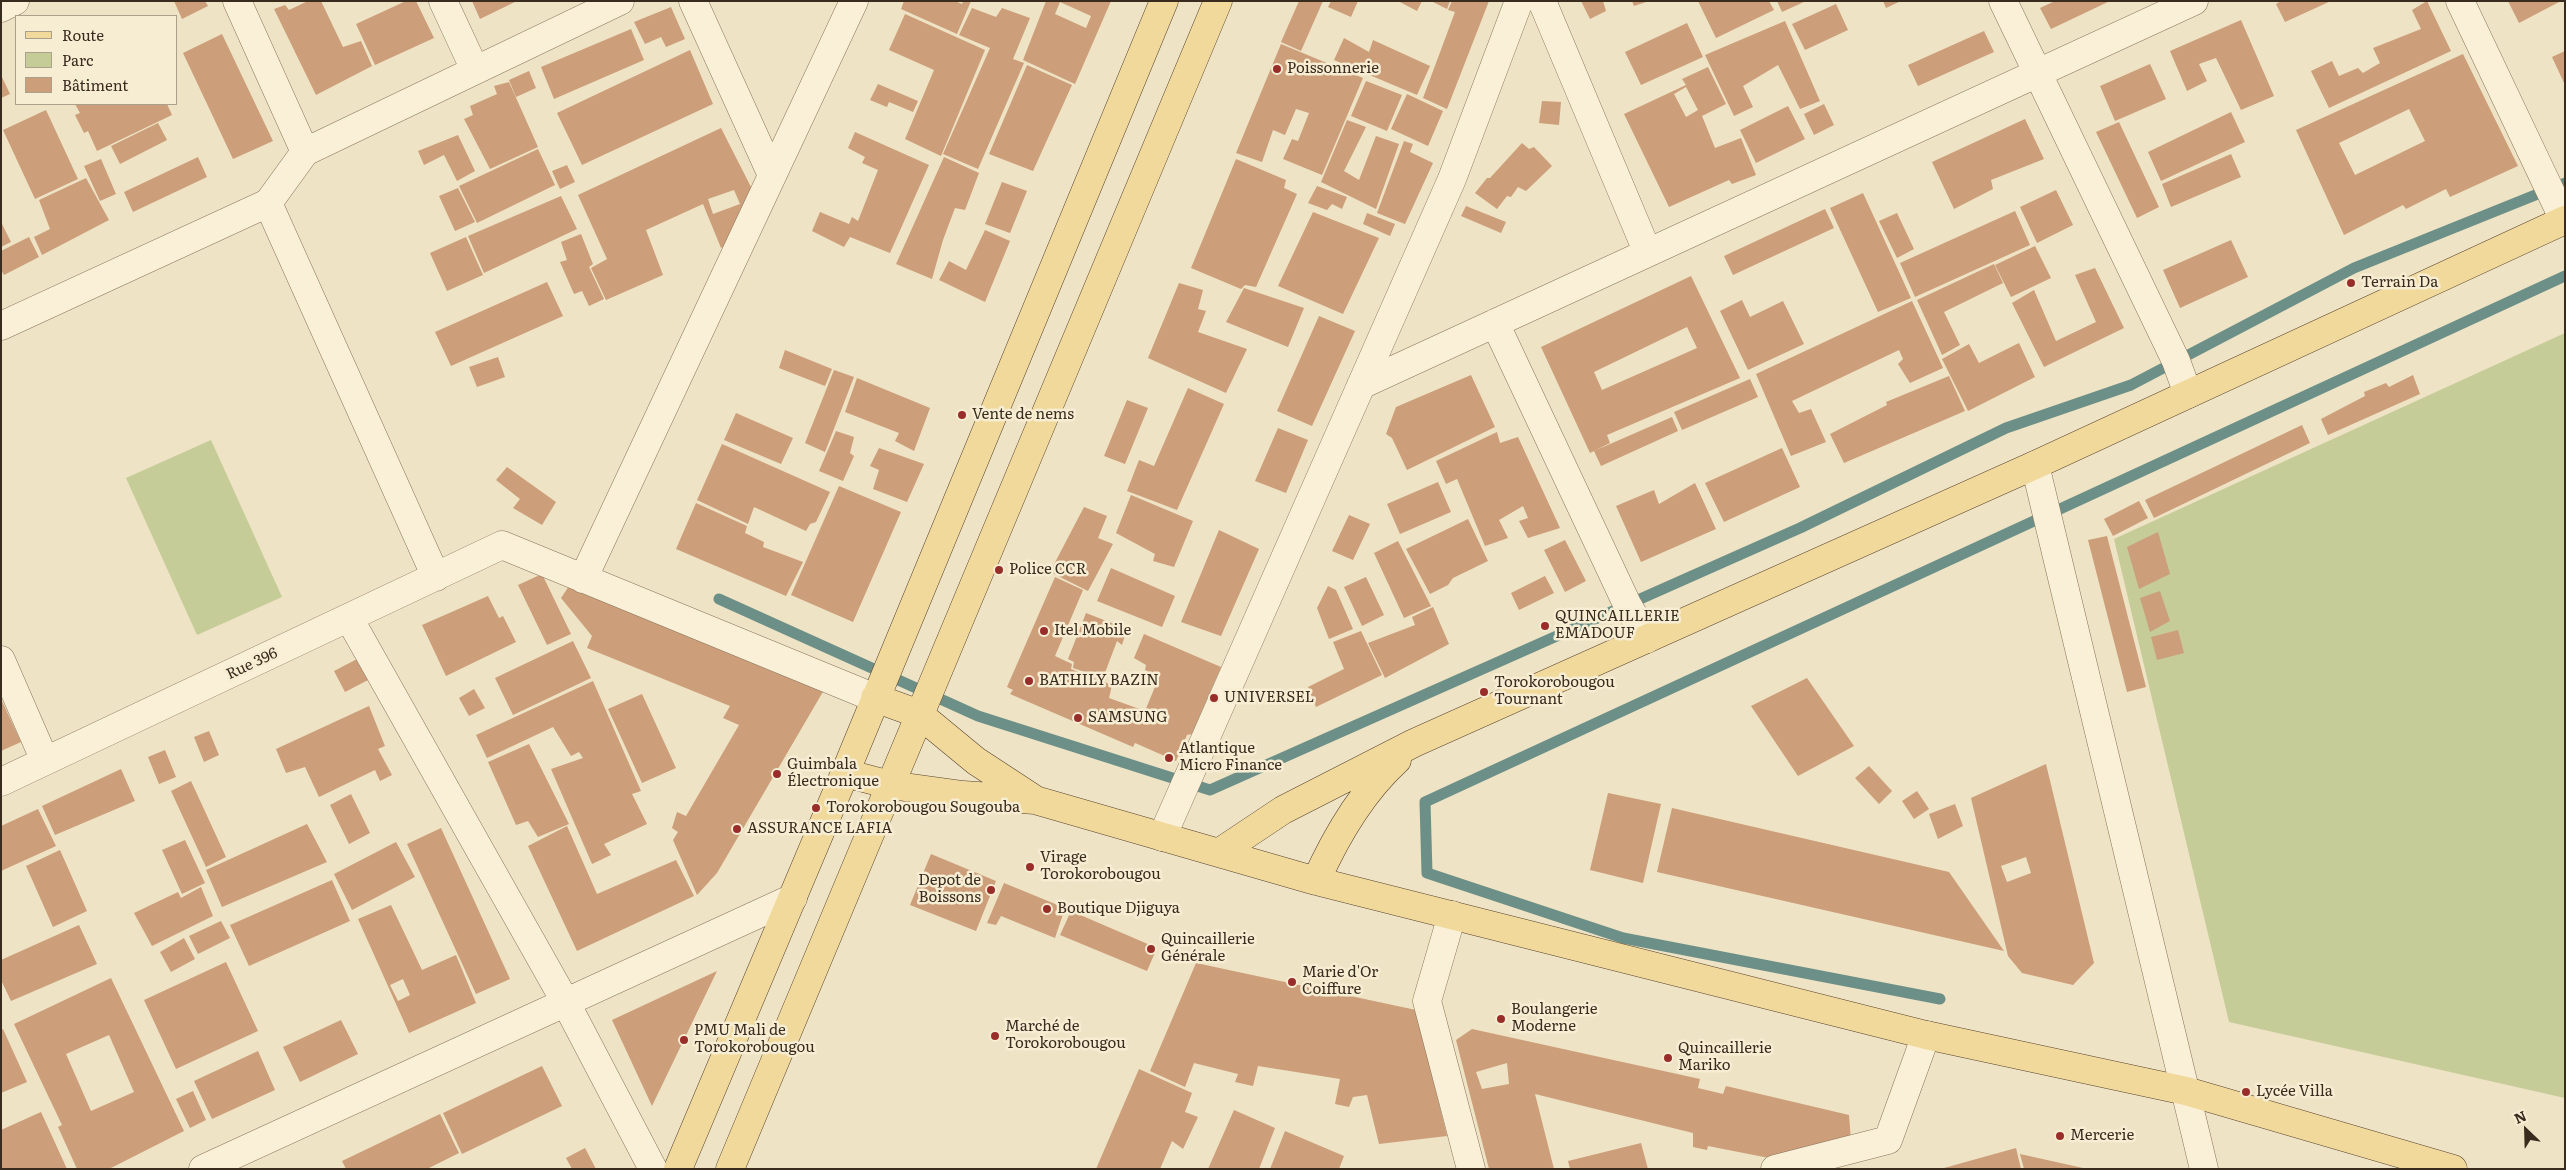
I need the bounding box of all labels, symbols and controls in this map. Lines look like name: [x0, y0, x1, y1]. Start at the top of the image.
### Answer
legend: [15, 15, 178, 105]
text: Route: [62, 23, 104, 46]
text: Parc: [62, 48, 93, 71]
place label: Poissonnerie: [1287, 60, 1379, 78]
marker: Poissonnerie: [1271, 63, 1283, 75]
text: Bâtiment: [62, 73, 128, 96]
place label: Terrain Da: [2361, 274, 2438, 292]
marker: Terrain Da: [2345, 277, 2357, 289]
place label: Vente de nems: [972, 406, 1074, 424]
marker: Vente de nems: [956, 409, 968, 421]
place label: Police CCR: [1009, 561, 1087, 579]
marker: Police CCR: [993, 564, 1005, 576]
place label: QUINCAILLERIE EMADOUF: [1555, 608, 1680, 643]
marker: QUINCAILLERIE EMADOUF: [1539, 620, 1551, 632]
place label: Itel Mobile: [1054, 622, 1131, 640]
marker: Itel Mobile: [1038, 625, 1050, 637]
street label: Rue 396: [223, 644, 281, 684]
place label: BATHILY BAZIN: [1039, 672, 1159, 690]
place label: Torokorobougou Tournant: [1494, 674, 1615, 709]
marker: BATHILY BAZIN: [1023, 675, 1035, 687]
marker: Torokorobougou Tournant: [1478, 686, 1490, 698]
place label: UNIVERSEL: [1224, 689, 1314, 707]
marker: UNIVERSEL: [1208, 692, 1220, 704]
place label: SAMSUNG: [1088, 709, 1167, 727]
marker: SAMSUNG: [1072, 712, 1084, 724]
place label: Atlantique Micro Finance: [1179, 740, 1282, 775]
marker: Atlantique Micro Finance: [1163, 752, 1175, 764]
place label: Guimbala Électronique: [787, 756, 879, 791]
marker: Guimbala Électronique: [771, 768, 783, 780]
place label: Torokorobougou Sougouba: [826, 799, 1020, 817]
marker: Torokorobougou Sougouba: [810, 802, 822, 814]
place label: ASSURANCE LAFIA: [747, 820, 892, 838]
marker: ASSURANCE LAFIA: [731, 823, 743, 835]
place label: Virage Torokorobougou: [1040, 849, 1161, 884]
marker: Virage Torokorobougou: [1024, 861, 1036, 873]
place label: Depot de Boissons: [918, 872, 981, 907]
marker: Depot de Boissons: [985, 884, 997, 896]
place label: Boutique Djiguya: [1057, 900, 1180, 918]
marker: Boutique Djiguya: [1041, 903, 1053, 915]
place label: Quincaillerie Générale: [1161, 931, 1255, 966]
marker: Quincaillerie Générale: [1145, 943, 1157, 955]
place label: Marie d'Or Coiffure: [1302, 964, 1378, 999]
marker: Marie d'Or Coiffure: [1286, 976, 1298, 988]
place label: Boulangerie Moderne: [1511, 1001, 1598, 1036]
marker: Boulangerie Moderne: [1495, 1013, 1507, 1025]
place label: Marché de Torokorobougou: [1005, 1018, 1126, 1053]
place label: PMU Mali de Torokorobougou: [694, 1022, 815, 1057]
marker: Marché de Torokorobougou: [989, 1030, 1001, 1042]
marker: PMU Mali de Torokorobougou: [678, 1034, 690, 1046]
place label: Quincaillerie Mariko: [1678, 1040, 1772, 1075]
marker: Quincaillerie Mariko: [1662, 1052, 1674, 1064]
place label: Lycée Villa: [2256, 1083, 2333, 1101]
marker: Lycée Villa: [2240, 1086, 2252, 1098]
north arrow: [2501, 1105, 2551, 1155]
text: N: [2510, 1105, 2529, 1128]
place label: Mercerie: [2070, 1127, 2134, 1145]
marker: Mercerie: [2054, 1130, 2066, 1142]

